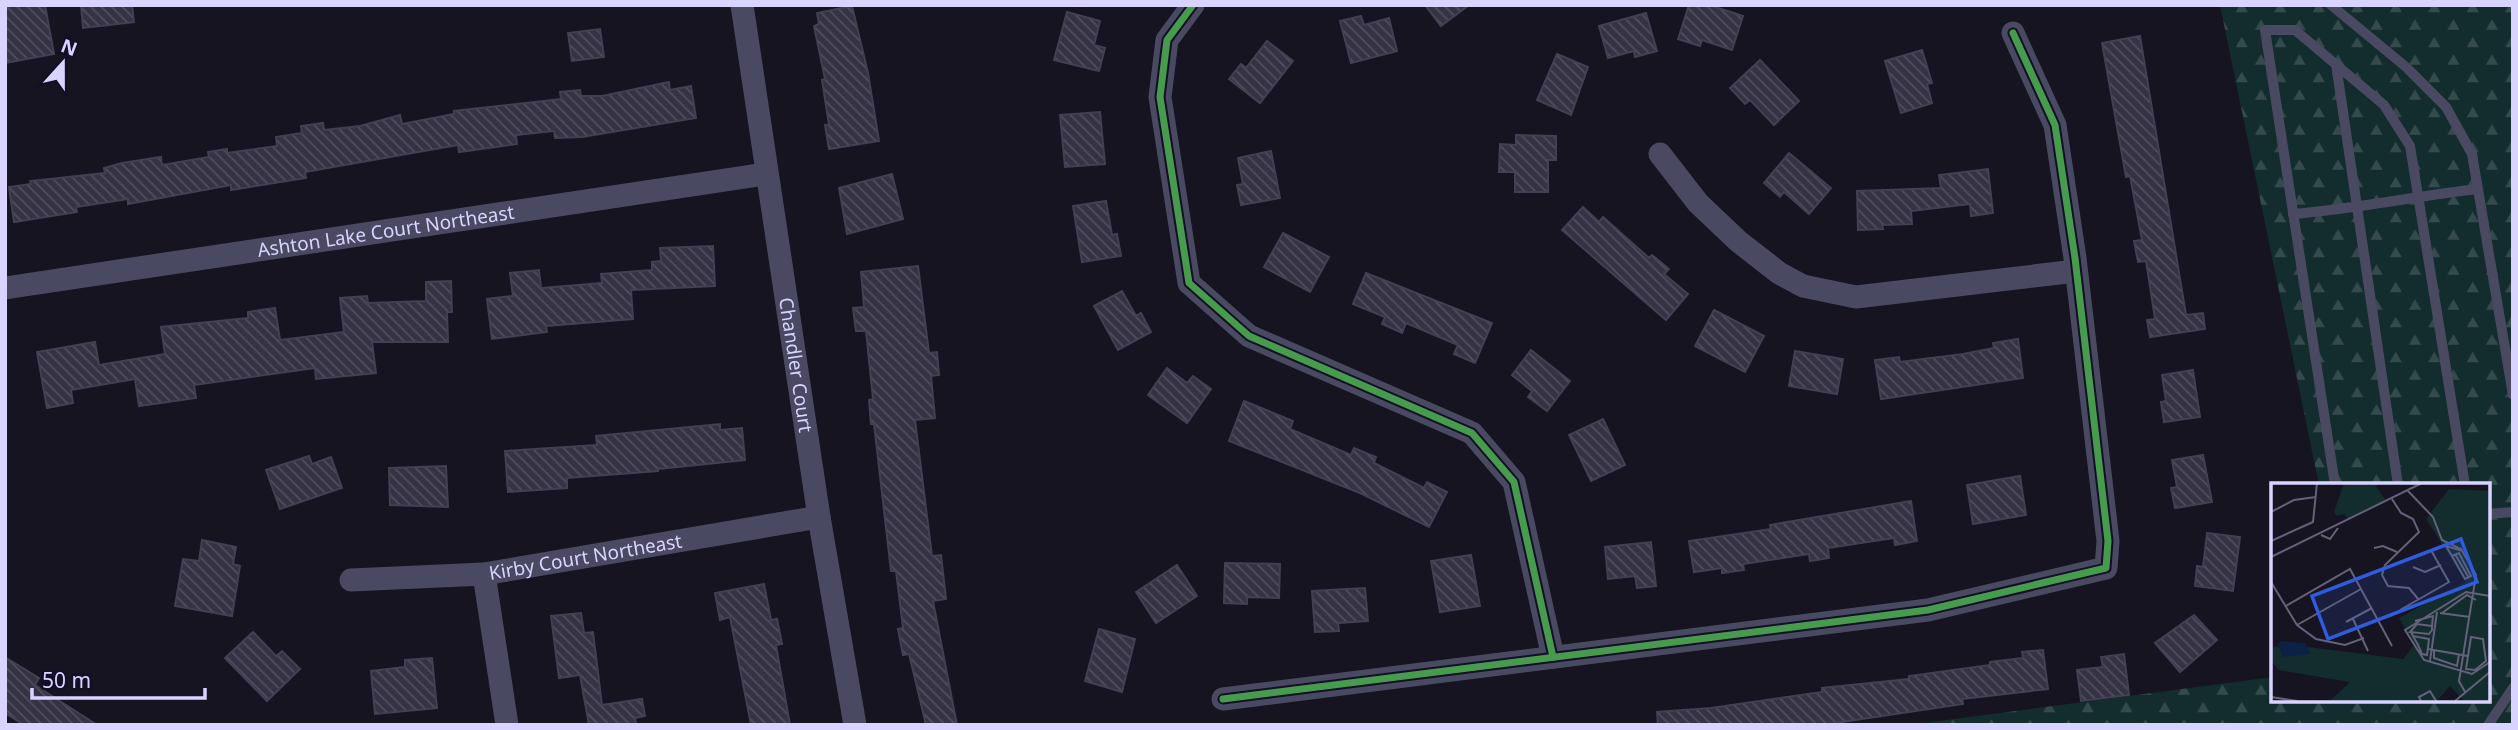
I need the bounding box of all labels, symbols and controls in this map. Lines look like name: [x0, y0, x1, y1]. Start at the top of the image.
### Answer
north arrow: [28, 28, 98, 98]
text: N: [57, 32, 81, 62]
street label: Ashton Lake Court Northeast: [256, 199, 516, 263]
street label: Chandler Court: [773, 296, 819, 434]
inset map: [2271, 483, 2490, 702]
street label: Kirby Court Northeast: [487, 528, 684, 586]
scale bar: [32, 656, 205, 700]
text: 50 m: [42, 666, 91, 694]

